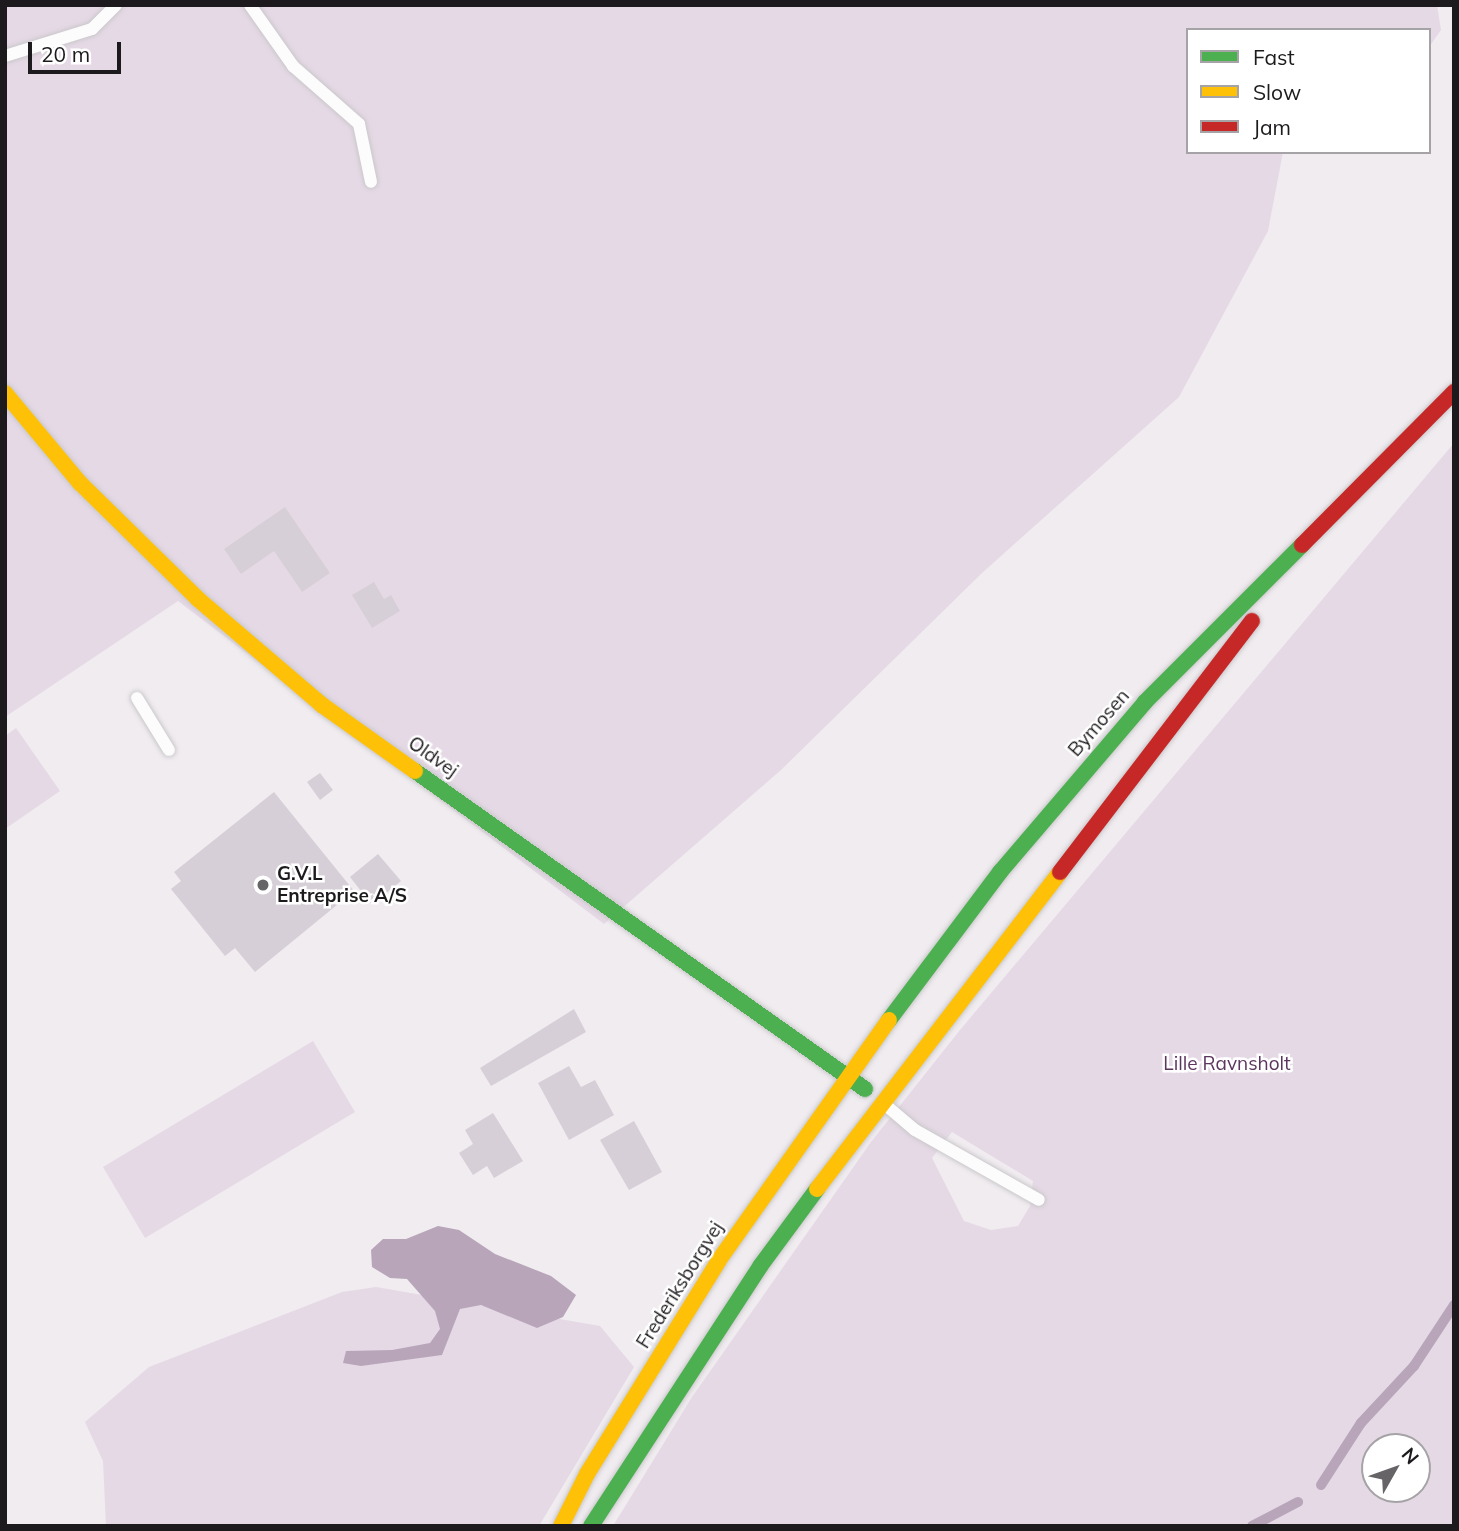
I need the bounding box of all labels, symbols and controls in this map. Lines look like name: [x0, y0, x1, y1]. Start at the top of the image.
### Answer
scale bar: [32, 28, 124, 72]
legend: [1186, 28, 1431, 154]
text: 20 m: [41, 41, 90, 67]
text: Fast: [1253, 44, 1295, 70]
text: Slow: [1253, 79, 1301, 105]
text: Jam: [1253, 114, 1291, 140]
street label: Bymosen: [1064, 685, 1134, 761]
street label: Oldvej: [404, 732, 462, 782]
place label: G.V.L Entreprise A/S: [277, 863, 407, 907]
marker: G.V.L Entreprise A/S: [255, 877, 271, 893]
park label: Lille Ravnsholt: [1163, 1053, 1291, 1075]
street label: Frederiksborgvej: [632, 1217, 728, 1353]
north arrow: [1361, 1433, 1431, 1503]
text: N: [1397, 1443, 1424, 1469]

